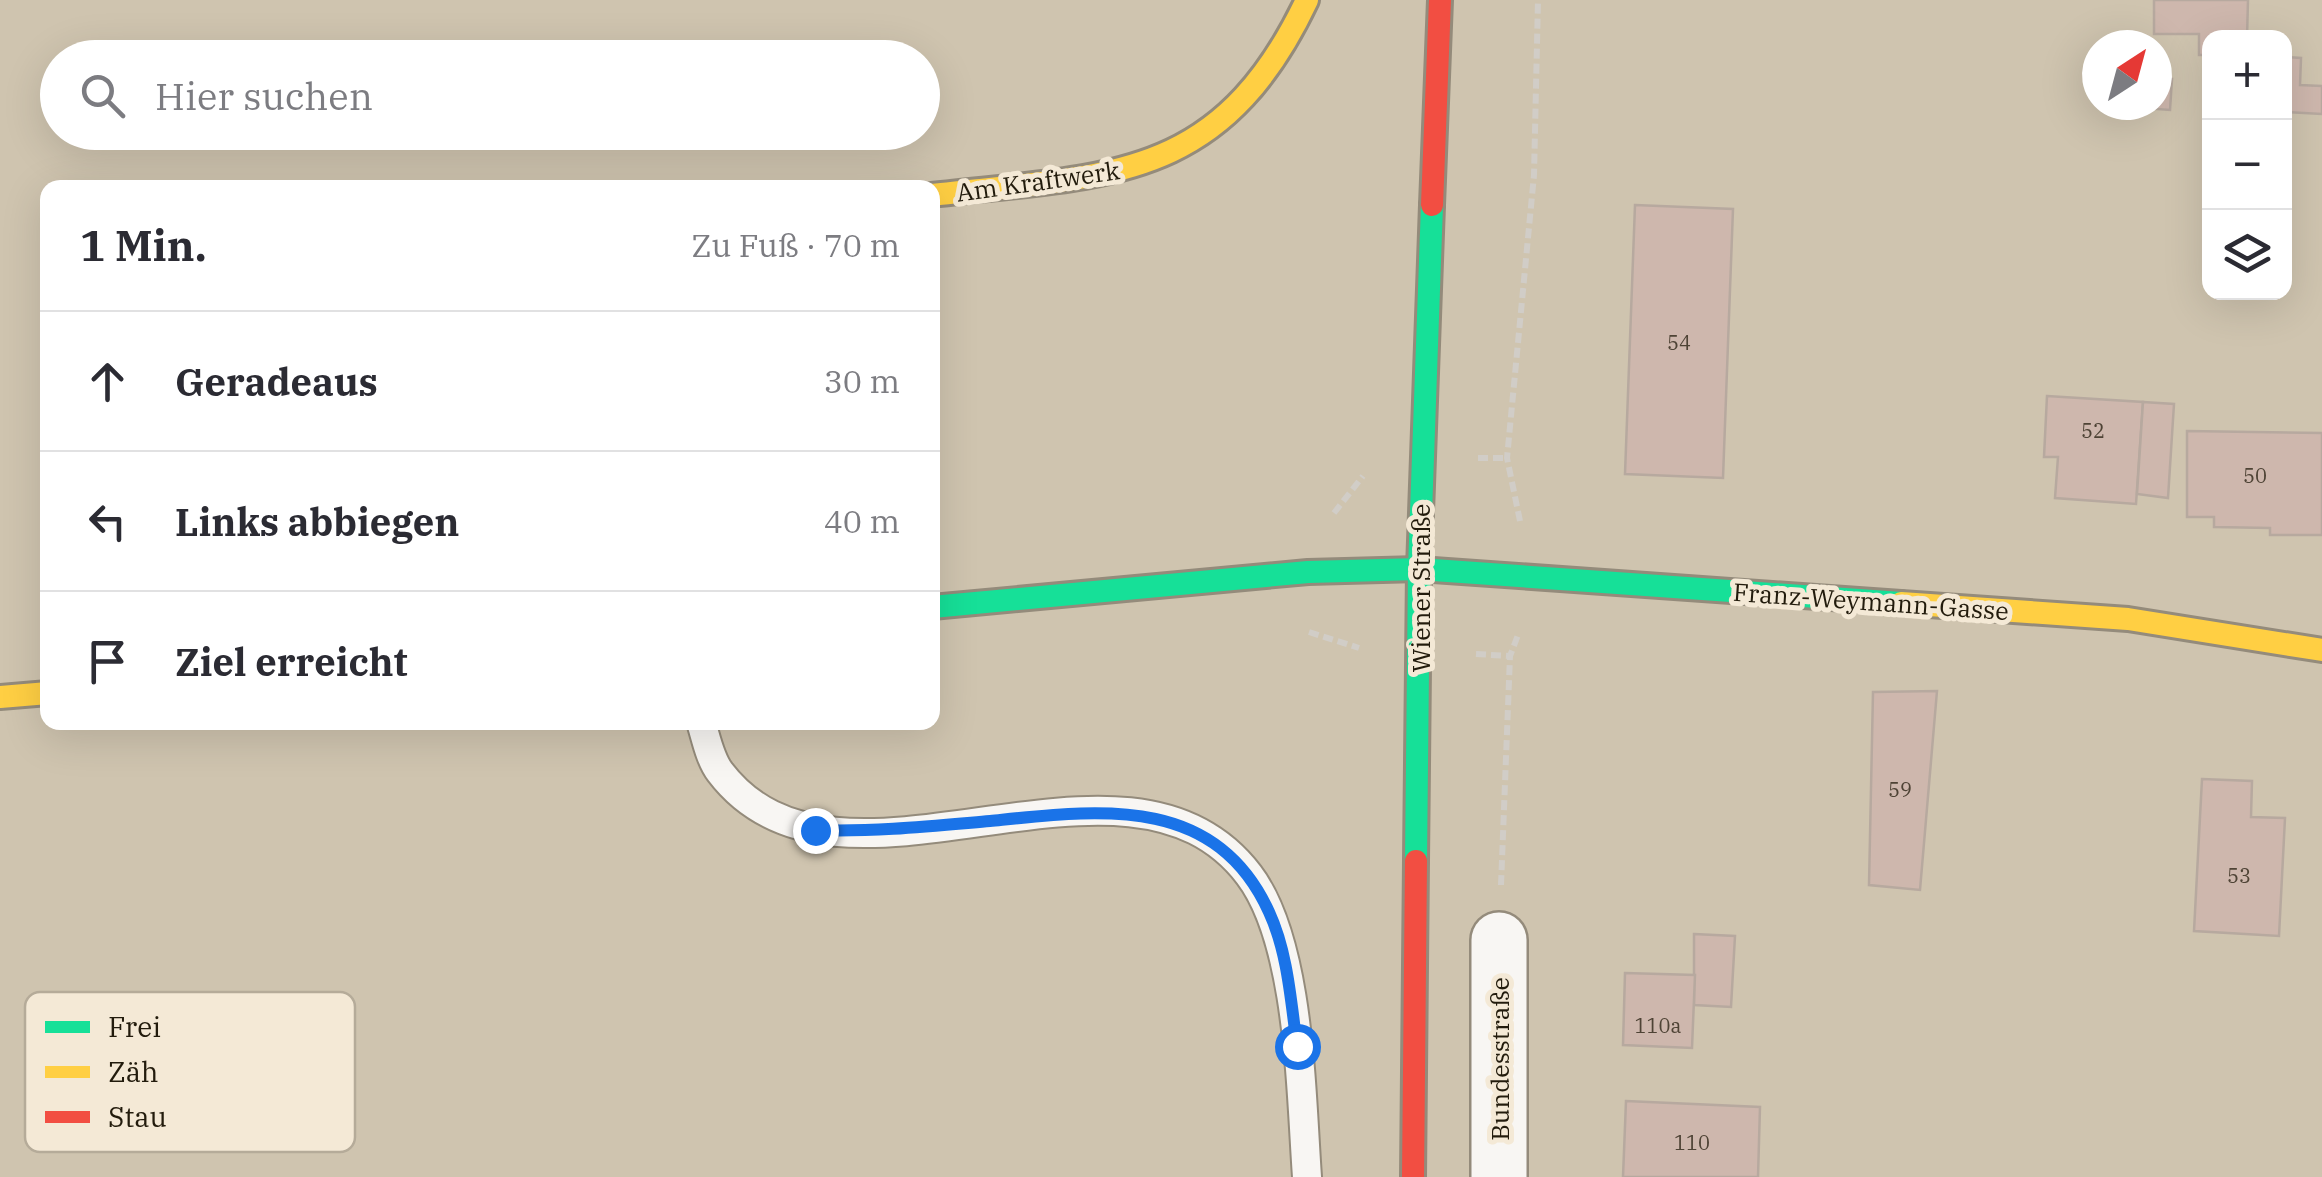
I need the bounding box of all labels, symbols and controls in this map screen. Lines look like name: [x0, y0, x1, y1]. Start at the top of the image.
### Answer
north arrow: [2082, 30, 2172, 120]
map controls: [2202, 30, 2292, 300]
button: +: [2202, 30, 2292, 120]
search box: [40, 40, 940, 150]
icon: search: [75, 68, 130, 123]
text: Hier suchen: [155, 71, 373, 120]
button: −: [2202, 120, 2292, 210]
street label: Am Kraftwerk: [954, 153, 1122, 209]
button: layers: [2202, 210, 2292, 300]
text: 1 Min.: [80, 218, 207, 273]
text: Zu Fuß · 70 m: [691, 224, 900, 266]
house number: 54: [1667, 329, 1691, 356]
icon: ahead: [80, 354, 135, 409]
text: Geradeaus: [175, 357, 378, 406]
text: 30 m: [824, 360, 900, 402]
house number: 52: [2081, 417, 2105, 444]
house number: 50: [2243, 462, 2267, 489]
icon: left: [80, 494, 135, 549]
text: Links abbiegen: [175, 497, 459, 546]
text: 40 m: [824, 500, 900, 542]
street label: Wiener Straße: [1404, 503, 1437, 673]
street label: Franz-Weymann-Gasse: [1732, 575, 2010, 627]
icon: arrive: [80, 634, 135, 689]
text: Ziel erreicht: [175, 637, 408, 686]
house number: 59: [1888, 776, 1912, 803]
route end: [793, 808, 839, 854]
house number: 53: [2227, 862, 2251, 889]
street label: Bundesstraße: [1483, 977, 1516, 1141]
legend: [25, 992, 355, 1152]
text: Frei: [108, 1008, 161, 1045]
house number: 110a: [1635, 1012, 1682, 1039]
route start: [1275, 1024, 1321, 1070]
text: Zäh: [108, 1053, 159, 1090]
text: Stau: [108, 1098, 167, 1135]
house number: 110: [1674, 1129, 1710, 1156]

